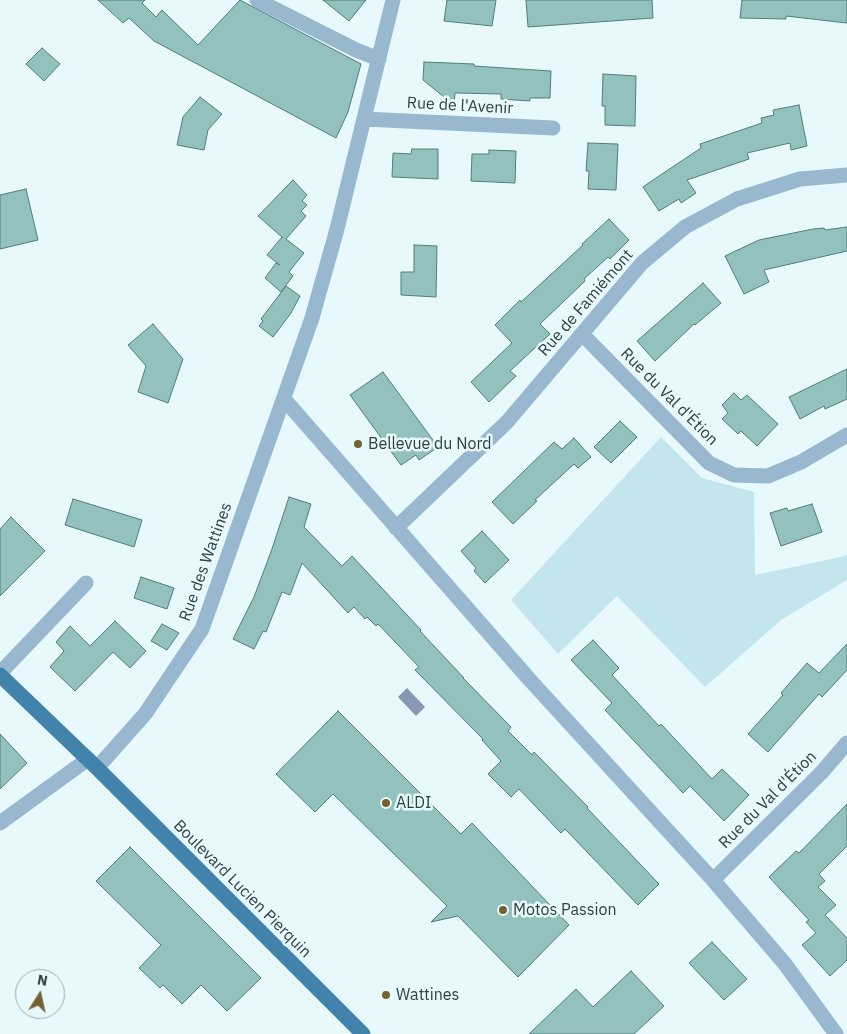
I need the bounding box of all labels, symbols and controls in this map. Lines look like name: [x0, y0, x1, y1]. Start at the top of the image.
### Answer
street label: Rue de l'Avenir: [406, 94, 514, 118]
street label: Rue de Famiémont: [534, 246, 638, 360]
street label: Rue du Val d'Étion: [616, 344, 722, 450]
place label: Bellevue du Nord: [368, 434, 492, 454]
marker: Bellevue du Nord: [352, 438, 364, 450]
street label: Rue des Wattines: [176, 500, 236, 624]
street label: Rue du Val d'Étion: [715, 747, 821, 853]
place label: ALDI: [396, 793, 431, 813]
marker: ALDI: [380, 797, 392, 809]
street label: Boulevard Lucien Pierquin: [169, 816, 315, 962]
place label: Motos Passion: [513, 900, 617, 920]
marker: Motos Passion: [497, 904, 509, 916]
north arrow: [15, 969, 65, 1019]
text: N: [36, 970, 49, 990]
place label: Wattines: [396, 985, 459, 1005]
marker: Wattines: [380, 989, 392, 1001]

